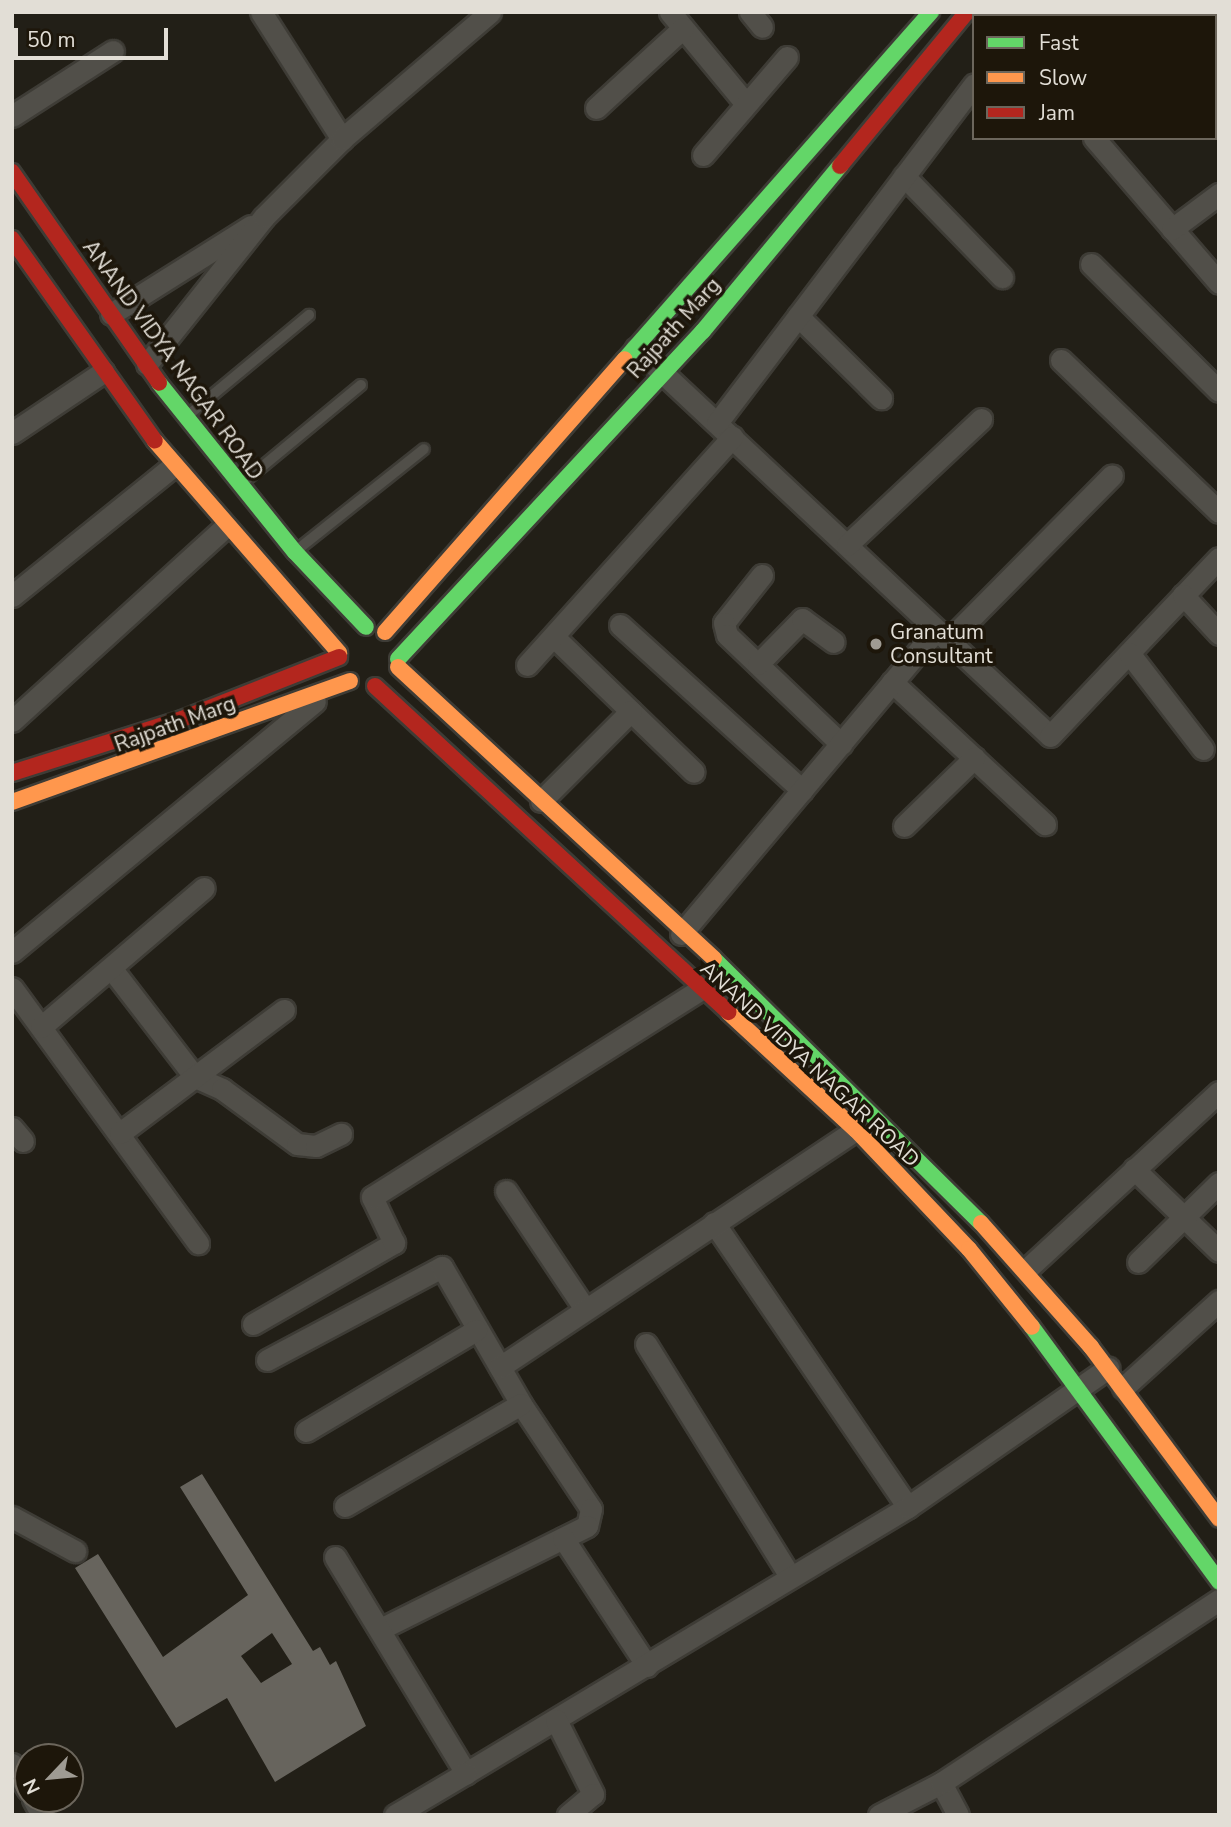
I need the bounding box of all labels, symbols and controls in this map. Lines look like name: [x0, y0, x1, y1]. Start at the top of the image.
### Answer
scale bar: [18, 14, 172, 58]
legend: [972, 14, 1217, 140]
text: 50 m: [27, 26, 76, 54]
text: Fast: [1039, 29, 1079, 57]
text: Slow: [1039, 64, 1087, 92]
text: Jam: [1039, 99, 1075, 127]
street label: ANAND VIDYA NAGAR ROAD: [77, 235, 269, 485]
street label: Rajpath Marg: [622, 272, 726, 384]
place label: Granatum Consultant: [890, 619, 993, 669]
marker: Granatum Consultant: [868, 636, 884, 652]
street label: Rajpath Marg: [111, 690, 239, 758]
street label: ANAND VIDYA NAGAR ROAD: [695, 956, 925, 1172]
north arrow: [14, 1743, 84, 1813]
text: N: [17, 1774, 47, 1798]

